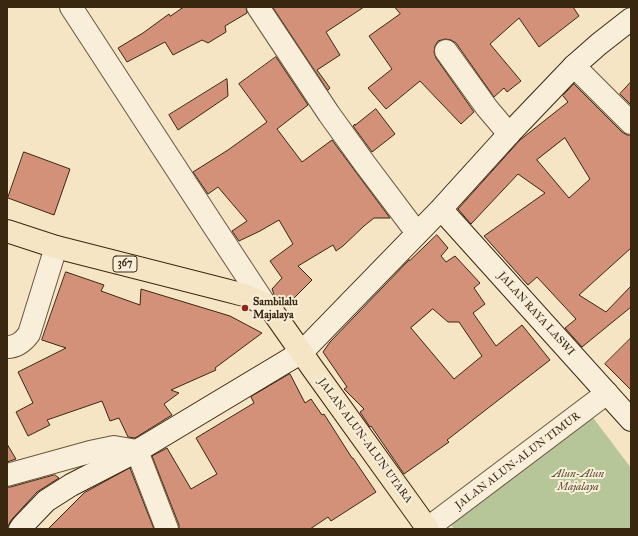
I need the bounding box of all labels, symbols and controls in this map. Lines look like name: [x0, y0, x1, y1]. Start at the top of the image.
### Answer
road number: 367: [113, 256, 137, 272]
street label: JALAN RAYA LASWI: [495, 269, 577, 359]
place label: Sambilalu Majalaya: [253, 295, 298, 321]
marker: Sambilalu Majalaya: [240, 303, 250, 313]
street label: JALAN ALUN-ALUN UTARA: [315, 376, 415, 506]
street label: JALAN ALUN-ALUN TIMUR: [453, 410, 583, 512]
park label: Alun-Alun Majalaya: [552, 467, 604, 493]

